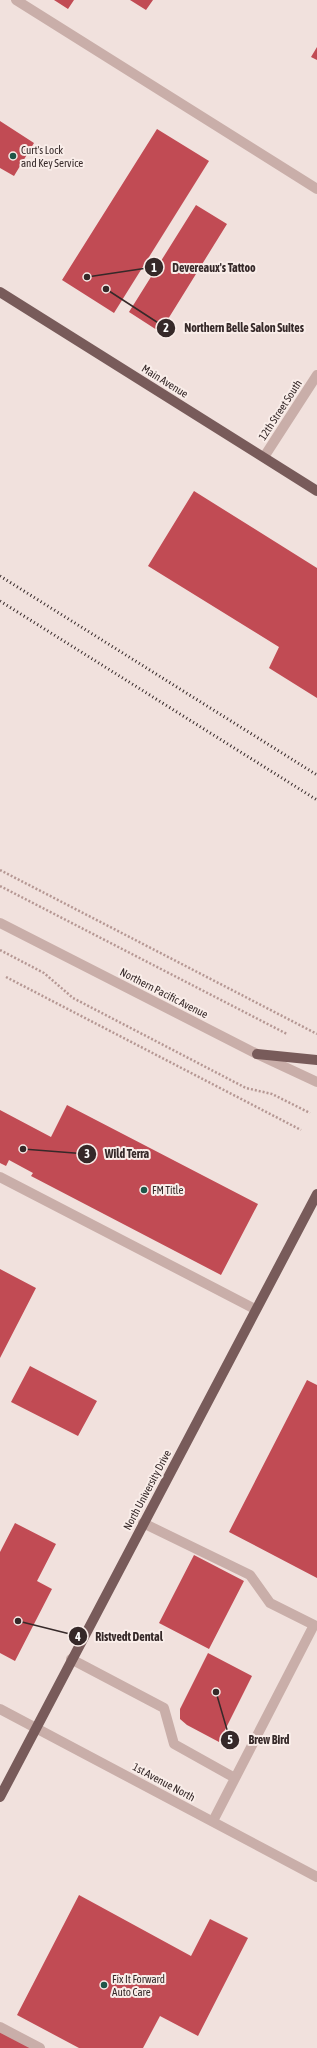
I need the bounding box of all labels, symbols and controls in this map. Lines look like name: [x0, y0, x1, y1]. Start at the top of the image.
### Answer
place label: Curt's Lock and Key Service: [21, 144, 83, 169]
marker: Curt's Lock and Key Service: [8, 151, 18, 161]
callout: Devereaux's Tattoo: [144, 255, 263, 279]
text: 1: [151, 261, 157, 275]
text: Devereaux's Tattoo: [172, 261, 256, 275]
callout: Northern Belle Salon Suites: [156, 316, 312, 340]
text: 2: [163, 321, 169, 335]
text: Northern Belle Salon Suites: [184, 321, 305, 335]
street label: Main Avenue: [140, 362, 190, 400]
street label: 12th Street South: [256, 378, 304, 442]
street label: Northern Pacific Avenue: [118, 966, 210, 1020]
callout: Wild Terra: [77, 1142, 157, 1166]
text: 3: [84, 1147, 90, 1161]
text: Wild Terra: [104, 1147, 150, 1161]
place label: FM Title: [152, 1184, 183, 1196]
marker: FM Title: [139, 1185, 149, 1195]
street label: North University Drive: [121, 1448, 173, 1532]
callout: Ristvedt Dental: [68, 1624, 171, 1648]
text: 4: [74, 1630, 81, 1644]
text: Ristvedt Dental: [95, 1630, 164, 1644]
callout: Brew Bird: [220, 1728, 297, 1752]
text: 5: [227, 1733, 233, 1747]
text: Brew Bird: [248, 1733, 290, 1747]
street label: 1st Avenue North: [131, 1761, 197, 1803]
place label: Fix It Forward Auto Care: [112, 1973, 165, 1998]
marker: Fix It Forward Auto Care: [99, 1980, 109, 1990]

